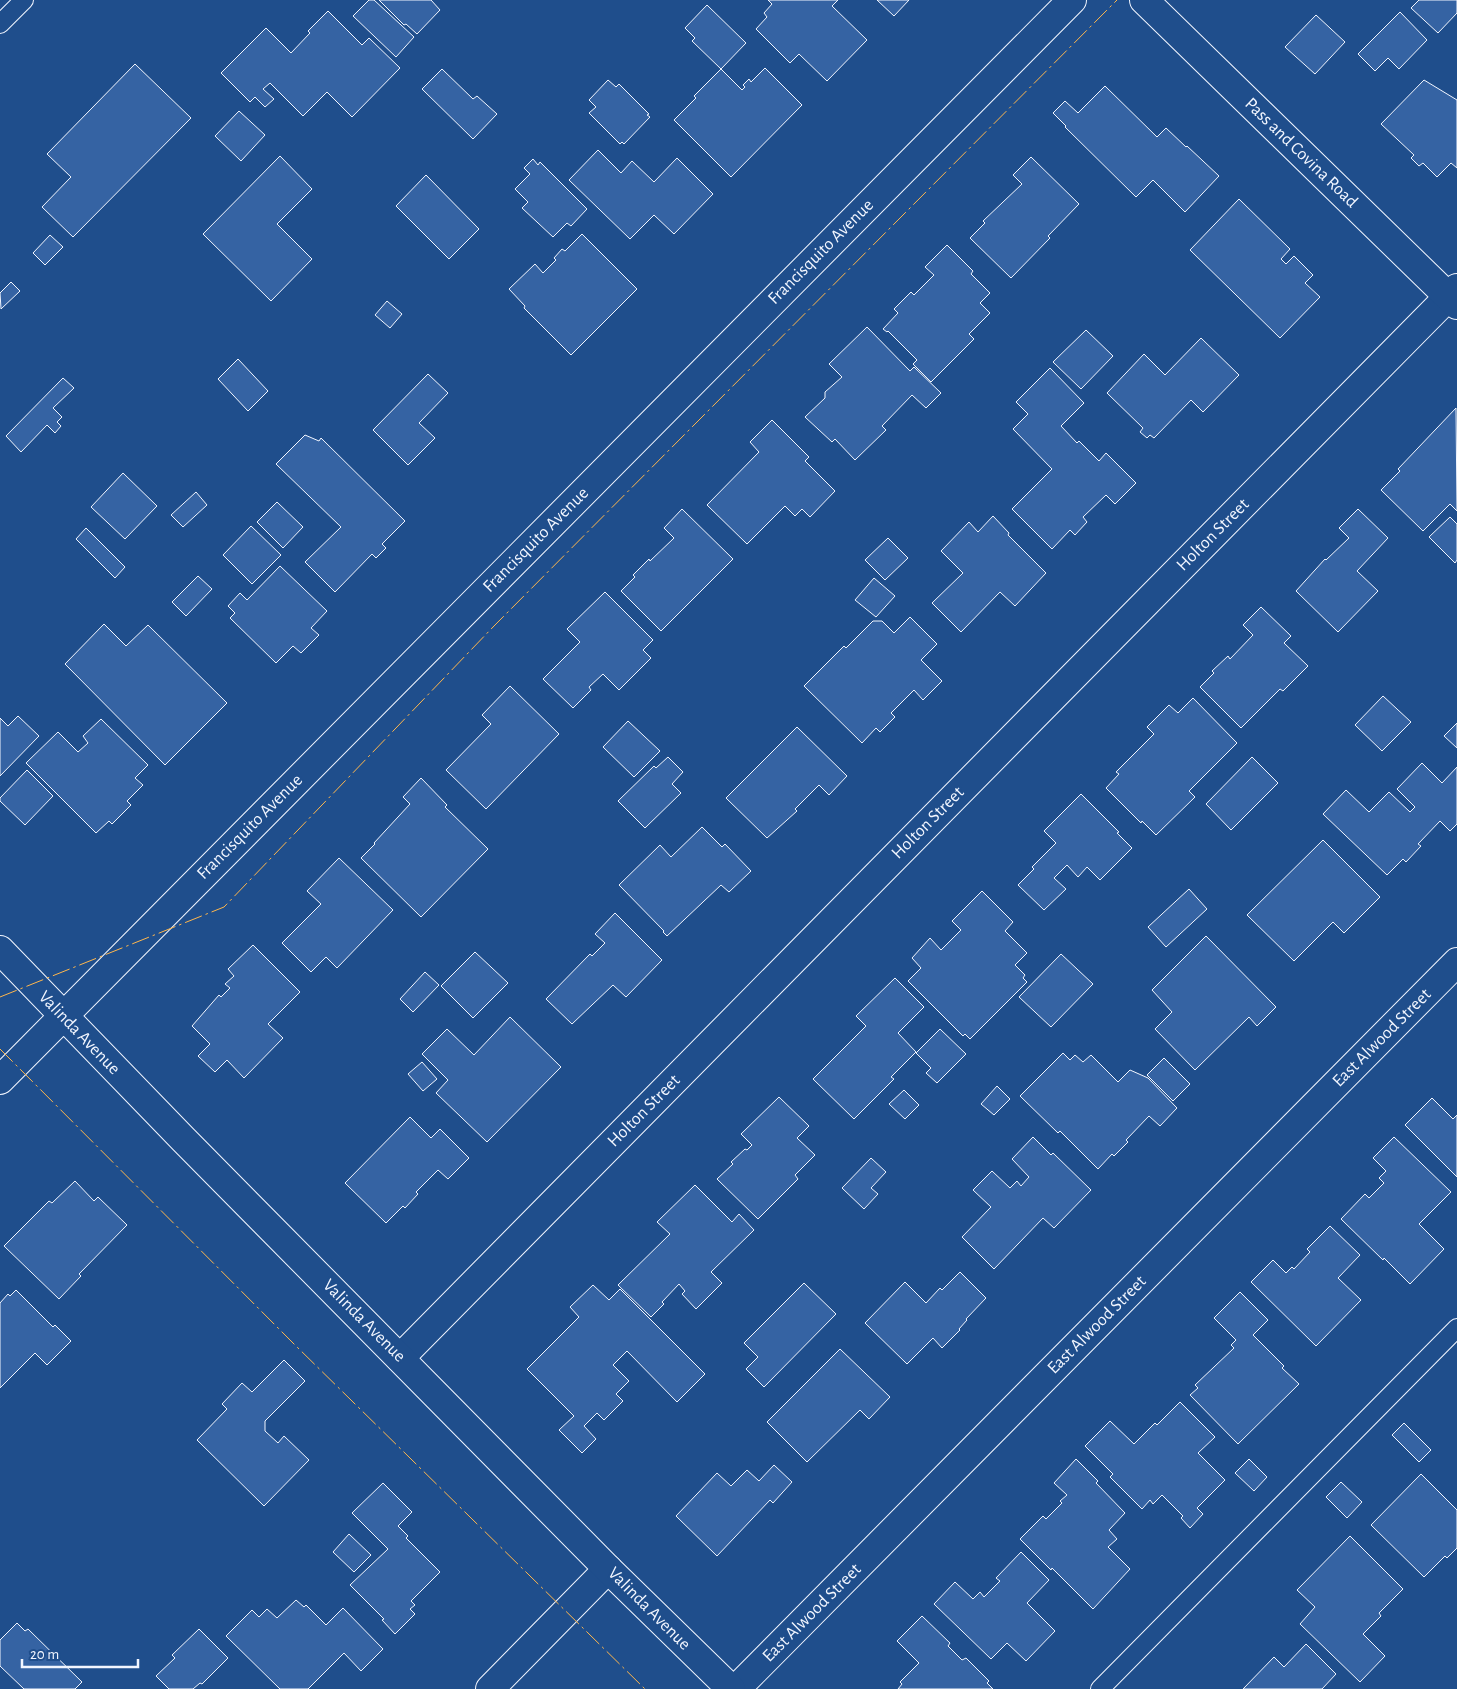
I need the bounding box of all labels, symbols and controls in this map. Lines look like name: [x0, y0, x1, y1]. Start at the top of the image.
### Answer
street label: Pass and Covina Road: [1241, 95, 1361, 211]
street label: Francisquito Avenue: [765, 196, 877, 308]
street label: Francisquito Avenue: [480, 484, 592, 596]
street label: Holton Street: [1173, 495, 1253, 575]
street label: Francisquito Avenue: [194, 771, 306, 883]
street label: Holton Street: [888, 783, 968, 863]
street label: East Alwood Street: [1329, 985, 1435, 1091]
street label: Valinda Avenue: [35, 988, 123, 1078]
street label: Holton Street: [604, 1071, 684, 1151]
street label: East Alwood Street: [1044, 1272, 1150, 1378]
street label: Valinda Avenue: [319, 1276, 409, 1366]
street label: East Alwood Street: [759, 1560, 865, 1666]
street label: Valinda Avenue: [604, 1564, 694, 1654]
scale bar: [22, 1636, 139, 1668]
text: 20 m: [30, 1647, 59, 1662]

